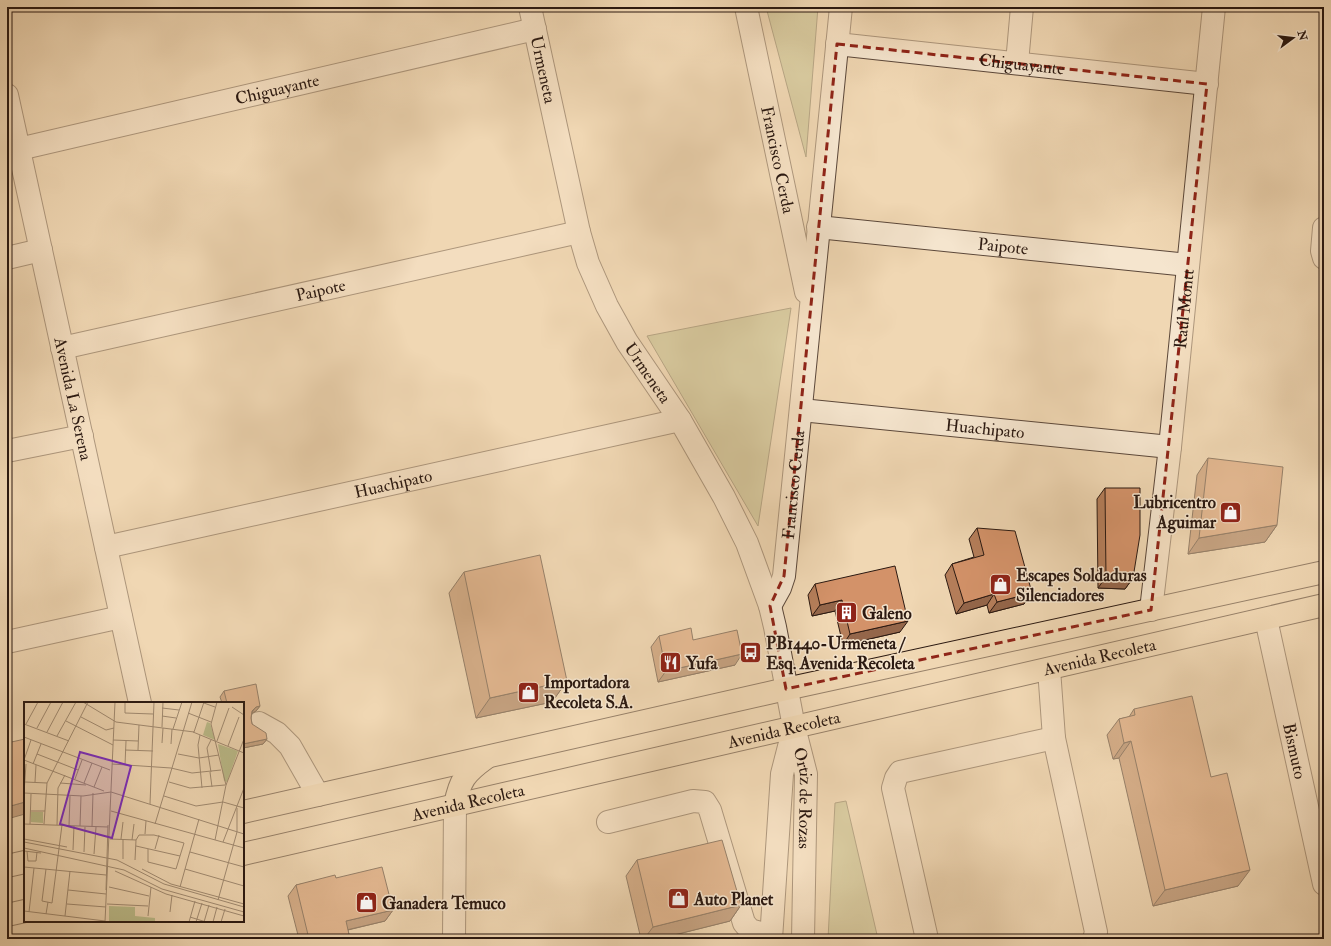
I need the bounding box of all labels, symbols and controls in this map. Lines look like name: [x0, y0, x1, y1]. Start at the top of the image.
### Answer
north arrow: [1273, 18, 1313, 58]
text: N: [1294, 28, 1310, 43]
street label: Urmeneta: [526, 34, 561, 106]
street label: Chiguayante: [978, 49, 1066, 79]
street label: Chiguayante: [233, 69, 321, 109]
street label: Francisco Cerda: [757, 104, 800, 216]
street label: Paipote: [977, 233, 1029, 259]
street label: Raúl Montt: [1169, 267, 1198, 350]
street label: Paipote: [294, 274, 347, 306]
street label: Avenida La Serena: [50, 334, 97, 463]
street label: Urmeneta: [620, 338, 677, 408]
street label: Huachipato: [945, 414, 1025, 443]
street label: Francisco Cerda: [777, 428, 809, 540]
street label: Huachipato: [352, 465, 434, 502]
place label: Lubricentro Aguimar: [1133, 492, 1217, 534]
shop icon: Lubricentro Aguimar: [1218, 499, 1244, 525]
place label: Escapes Soldaduras Silenciadores: [1016, 565, 1147, 606]
shop icon: Escapes Soldaduras Silenciadores: [987, 572, 1013, 598]
building icon: Galeno: [833, 600, 859, 626]
place label: Galeno: [862, 603, 912, 624]
place label: PB1440-Urmeneta / Esq. Avenida Recoleta: [766, 633, 916, 675]
street label: Avenida Recoleta: [1040, 633, 1159, 680]
bus stop icon: PB1440-Urmeneta / Esq. Avenida Recoleta: [738, 640, 764, 666]
restaurant icon: Yufa: [658, 650, 684, 676]
place label: Yufa: [685, 653, 719, 674]
place label: Importadora Recoleta S.A.: [544, 672, 633, 713]
shop icon: Importadora Recoleta S.A.: [515, 679, 541, 705]
inset map: [24, 702, 244, 922]
street label: Avenida Recoleta: [725, 706, 843, 753]
street label: Bismuto: [1279, 721, 1311, 781]
street label: Ortiz de Rozas: [789, 745, 817, 849]
street label: Avenida Recoleta: [409, 779, 527, 825]
shop icon: Auto Planet: [665, 886, 691, 912]
place label: Auto Planet: [693, 889, 774, 910]
shop icon: Ganadera Temuco: [353, 890, 379, 916]
place label: Ganadera Temuco: [382, 893, 506, 914]

